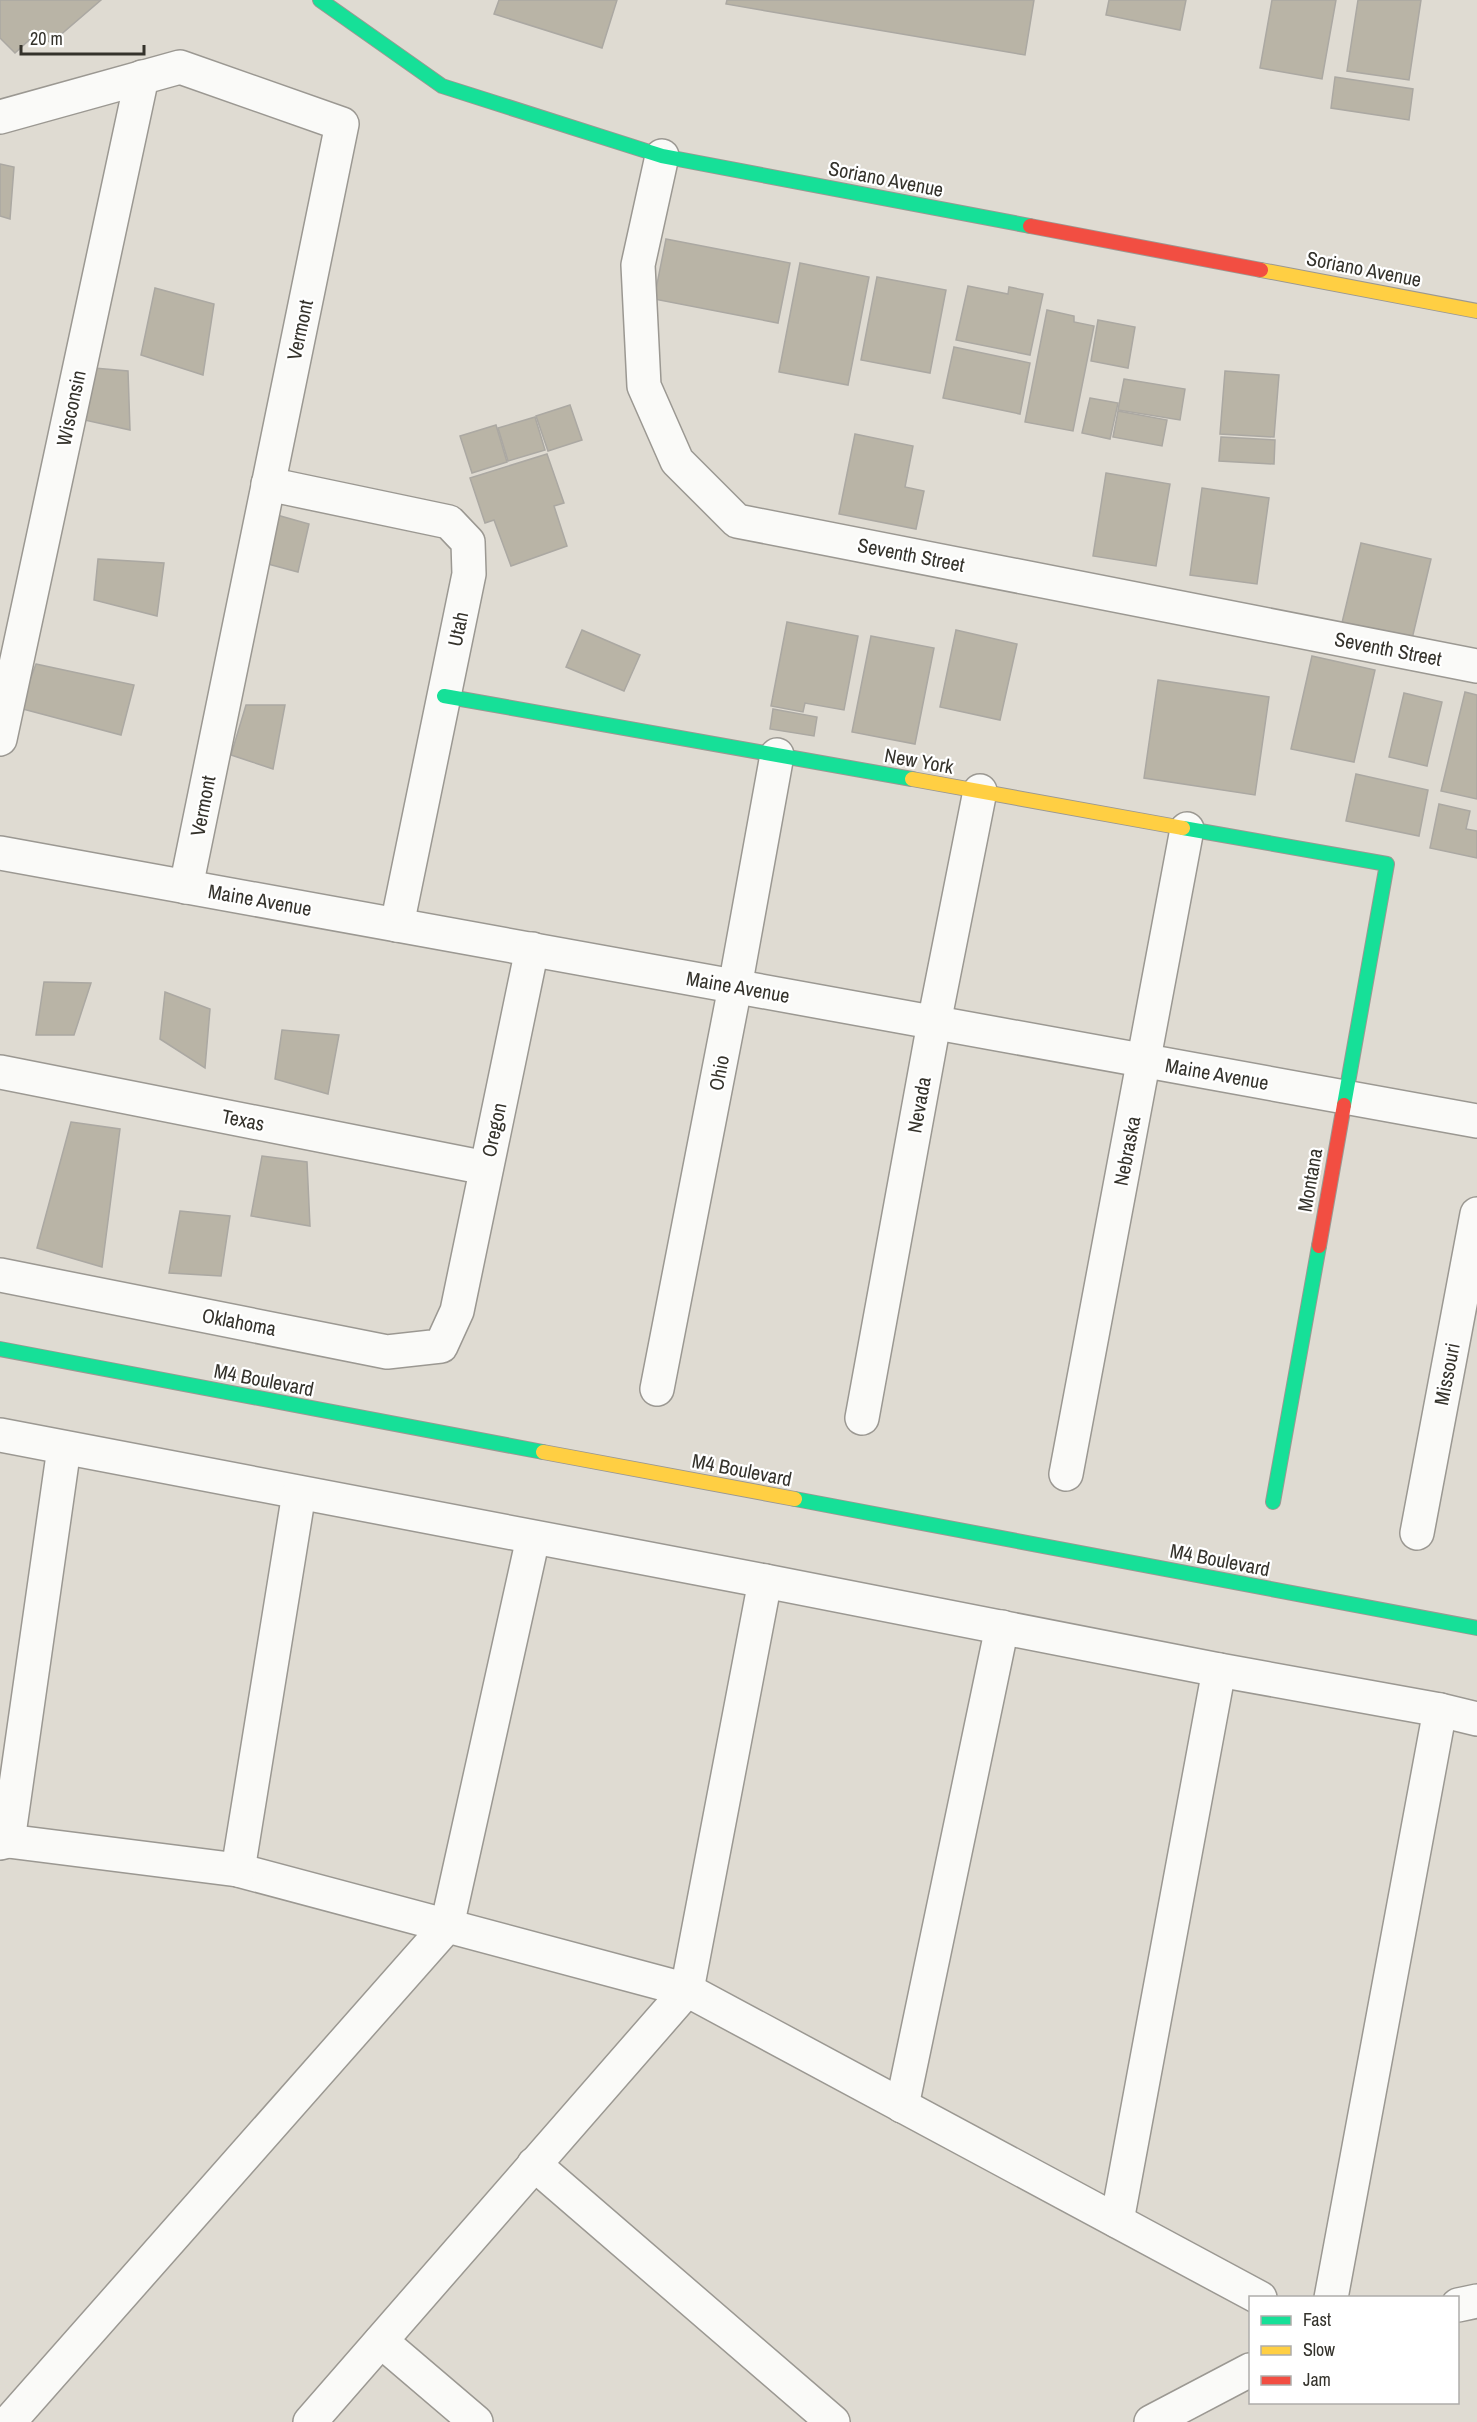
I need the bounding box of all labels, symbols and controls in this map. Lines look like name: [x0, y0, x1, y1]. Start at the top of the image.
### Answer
scale bar: [21, 18, 144, 56]
text: 20 m: [30, 26, 63, 51]
street label: Soriano Avenue: [826, 154, 946, 203]
street label: Soriano Avenue: [1304, 244, 1424, 293]
street label: Vermont: [280, 297, 319, 363]
street label: Wisconsin: [49, 368, 92, 448]
street label: Seventh Street: [855, 531, 967, 578]
street label: Utah: [441, 609, 474, 649]
street label: Seventh Street: [1332, 625, 1444, 672]
street label: New York: [883, 741, 956, 780]
street label: Vermont: [183, 773, 222, 838]
street label: Maine Avenue: [206, 877, 314, 922]
street label: Maine Avenue: [684, 964, 792, 1009]
street label: Maine Avenue: [1163, 1051, 1271, 1096]
street label: Ohio: [702, 1053, 735, 1093]
street label: Nevada: [900, 1075, 937, 1135]
street label: Oregon: [475, 1100, 512, 1159]
street label: Texas: [219, 1102, 267, 1137]
street label: Nebraska: [1107, 1114, 1146, 1188]
street label: Montana: [1291, 1146, 1328, 1214]
street label: Oklahoma: [200, 1301, 278, 1342]
street label: Missouri: [1427, 1340, 1466, 1407]
street label: M4 Boulevard: [212, 1357, 316, 1402]
street label: M4 Boulevard: [690, 1447, 794, 1492]
street label: M4 Boulevard: [1168, 1537, 1272, 1582]
legend: [1249, 2296, 1459, 2404]
text: Fast: [1303, 2307, 1331, 2332]
text: Slow: [1303, 2337, 1335, 2362]
text: Jam: [1303, 2367, 1331, 2392]

